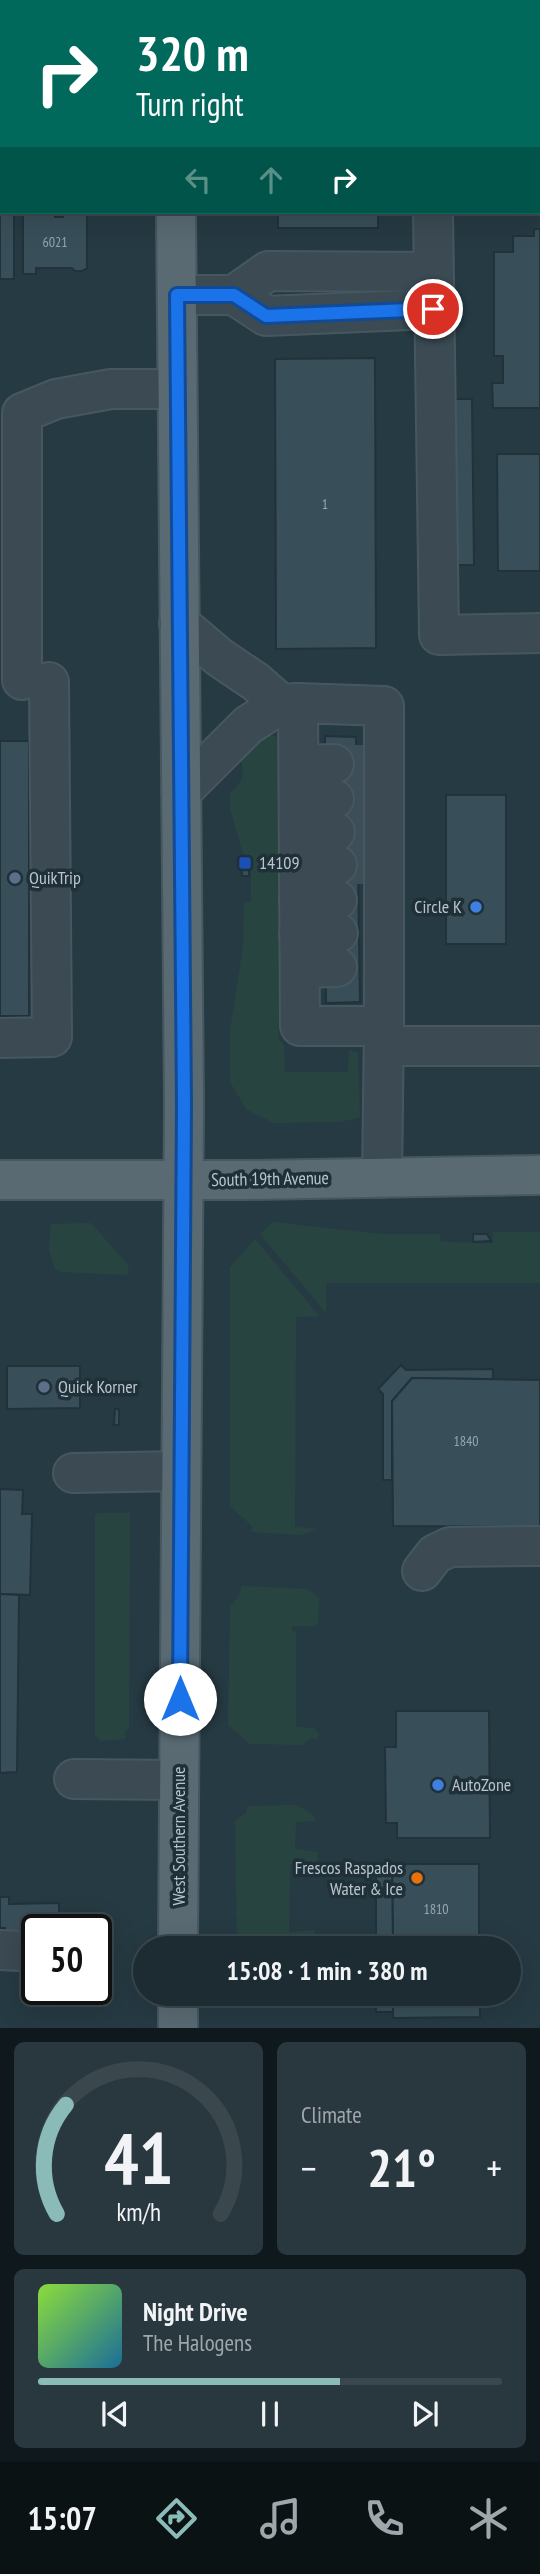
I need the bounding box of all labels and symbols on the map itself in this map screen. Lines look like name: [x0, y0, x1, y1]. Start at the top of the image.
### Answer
house number: 6021: [42, 233, 68, 251]
pin: [403, 279, 463, 339]
house number: 1: [322, 495, 328, 513]
place label: 14109: [259, 851, 300, 874]
marker: 14109: [237, 855, 253, 871]
place label: QuikTrip: [29, 866, 81, 889]
marker: QuikTrip: [7, 870, 23, 886]
place label: Circle K: [414, 895, 462, 918]
marker: Circle K: [468, 899, 484, 915]
street label: South 19th Avenue: [211, 1166, 329, 1191]
place label: Quick Korner: [58, 1375, 138, 1398]
marker: Quick Korner: [36, 1379, 52, 1395]
house number: 1840: [453, 1432, 479, 1450]
position arrow: [143, 1662, 217, 1736]
street label: West Southern Avenue: [167, 1766, 190, 1906]
place label: AutoZone: [452, 1773, 511, 1796]
marker: AutoZone: [430, 1777, 446, 1793]
place label: Frescos Raspados Water & Ice: [295, 1856, 403, 1900]
marker: Frescos Raspados Water & Ice: [409, 1870, 425, 1886]
house number: 1810: [423, 1900, 449, 1918]
speed limit sign: 50: [21, 1914, 112, 2005]

